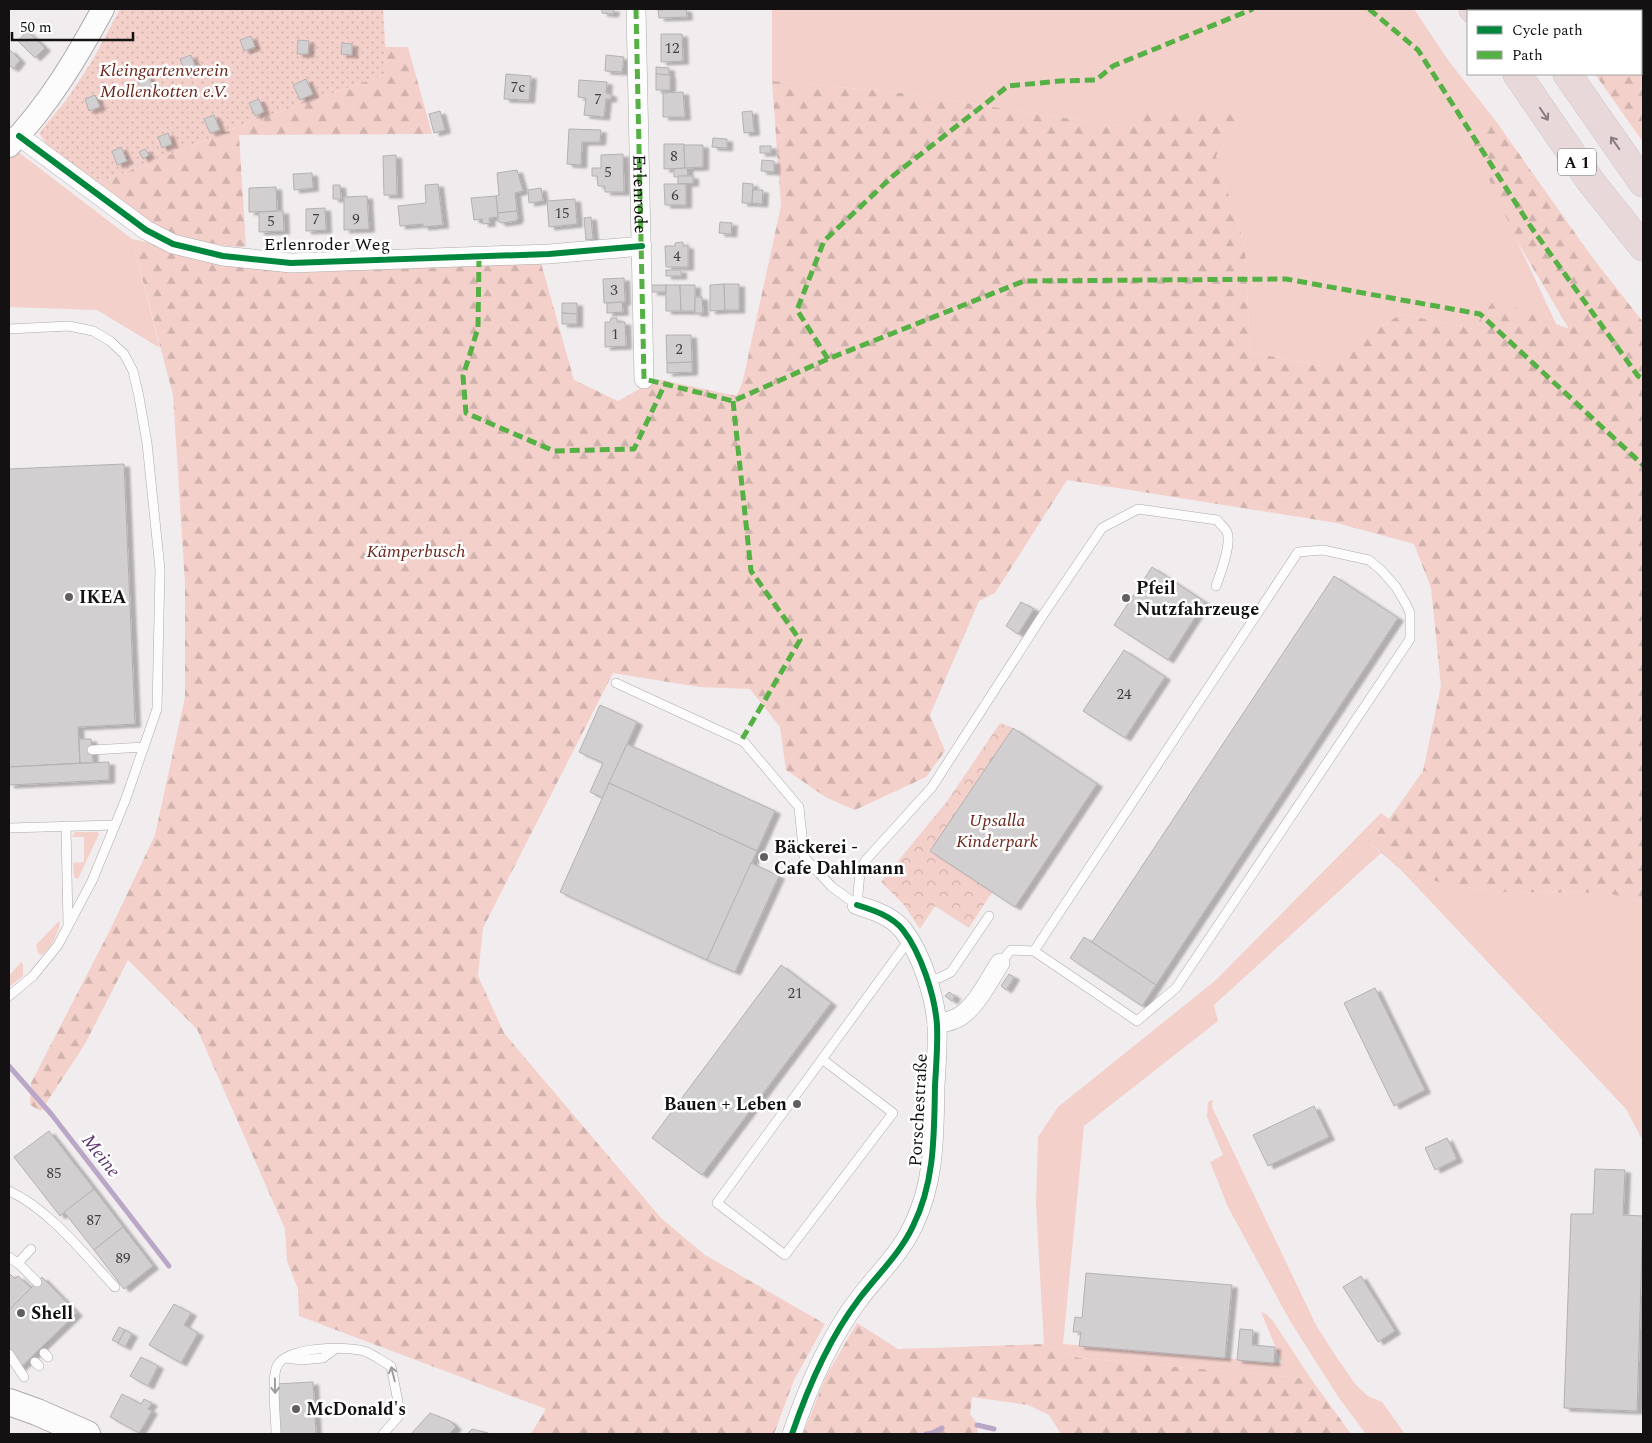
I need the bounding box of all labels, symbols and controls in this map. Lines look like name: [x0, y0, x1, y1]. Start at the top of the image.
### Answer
scale bar: [12, 10, 134, 42]
legend: [1467, 10, 1642, 75]
text: 50 m: [20, 16, 52, 39]
text: Cycle path: [1512, 19, 1583, 42]
house number: 12: [664, 37, 680, 60]
text: Path: [1512, 44, 1543, 67]
park label: Kleingartenverein Mollenkotten e.V.: [99, 57, 229, 105]
house number: 7c: [511, 76, 525, 99]
house number: 7: [594, 88, 602, 111]
one-way arrow: [1539, 107, 1549, 121]
one-way arrow: [1610, 136, 1620, 150]
house number: 8: [670, 145, 678, 168]
road number: A 1: [1558, 148, 1596, 176]
street label: Erlenrode: [625, 154, 654, 234]
house number: 5: [604, 161, 612, 184]
house number: 6: [671, 184, 679, 207]
house number: 15: [554, 202, 570, 225]
house number: 7: [312, 208, 320, 231]
house number: 9: [352, 208, 360, 231]
house number: 5: [267, 210, 275, 233]
street label: Erlenroder Weg: [264, 231, 390, 258]
house number: 4: [673, 245, 681, 268]
house number: 3: [610, 279, 618, 302]
house number: 1: [611, 323, 619, 346]
house number: 2: [675, 338, 683, 361]
park label: Kämperbusch: [367, 538, 465, 565]
place label: Pfeil Nutzfahrzeuge: [1136, 575, 1259, 623]
place label: IKEA: [79, 584, 127, 611]
marker: IKEA: [63, 591, 75, 603]
marker: Pfeil Nutzfahrzeuge: [1120, 592, 1132, 604]
house number: 24: [1116, 683, 1132, 706]
park label: Upsalla Kinderpark: [956, 807, 1039, 855]
place label: Bäckerei - Cafe Dahlmann: [774, 834, 904, 882]
marker: Bäckerei - Cafe Dahlmann: [758, 851, 770, 863]
house number: 21: [787, 982, 803, 1005]
street label: Porschestraße: [902, 1053, 935, 1167]
place label: Bauen + Leben: [664, 1091, 787, 1118]
marker: Bauen + Leben: [791, 1098, 803, 1110]
water label: Meine: [74, 1128, 127, 1184]
house number: 85: [46, 1162, 62, 1185]
house number: 87: [86, 1209, 102, 1232]
house number: 89: [115, 1247, 131, 1270]
place label: Shell: [31, 1300, 73, 1327]
marker: Shell: [15, 1307, 27, 1319]
one-way arrow: [387, 1366, 397, 1382]
one-way arrow: [270, 1378, 280, 1394]
place label: McDonald's: [306, 1396, 406, 1423]
marker: McDonald's: [290, 1403, 302, 1415]

